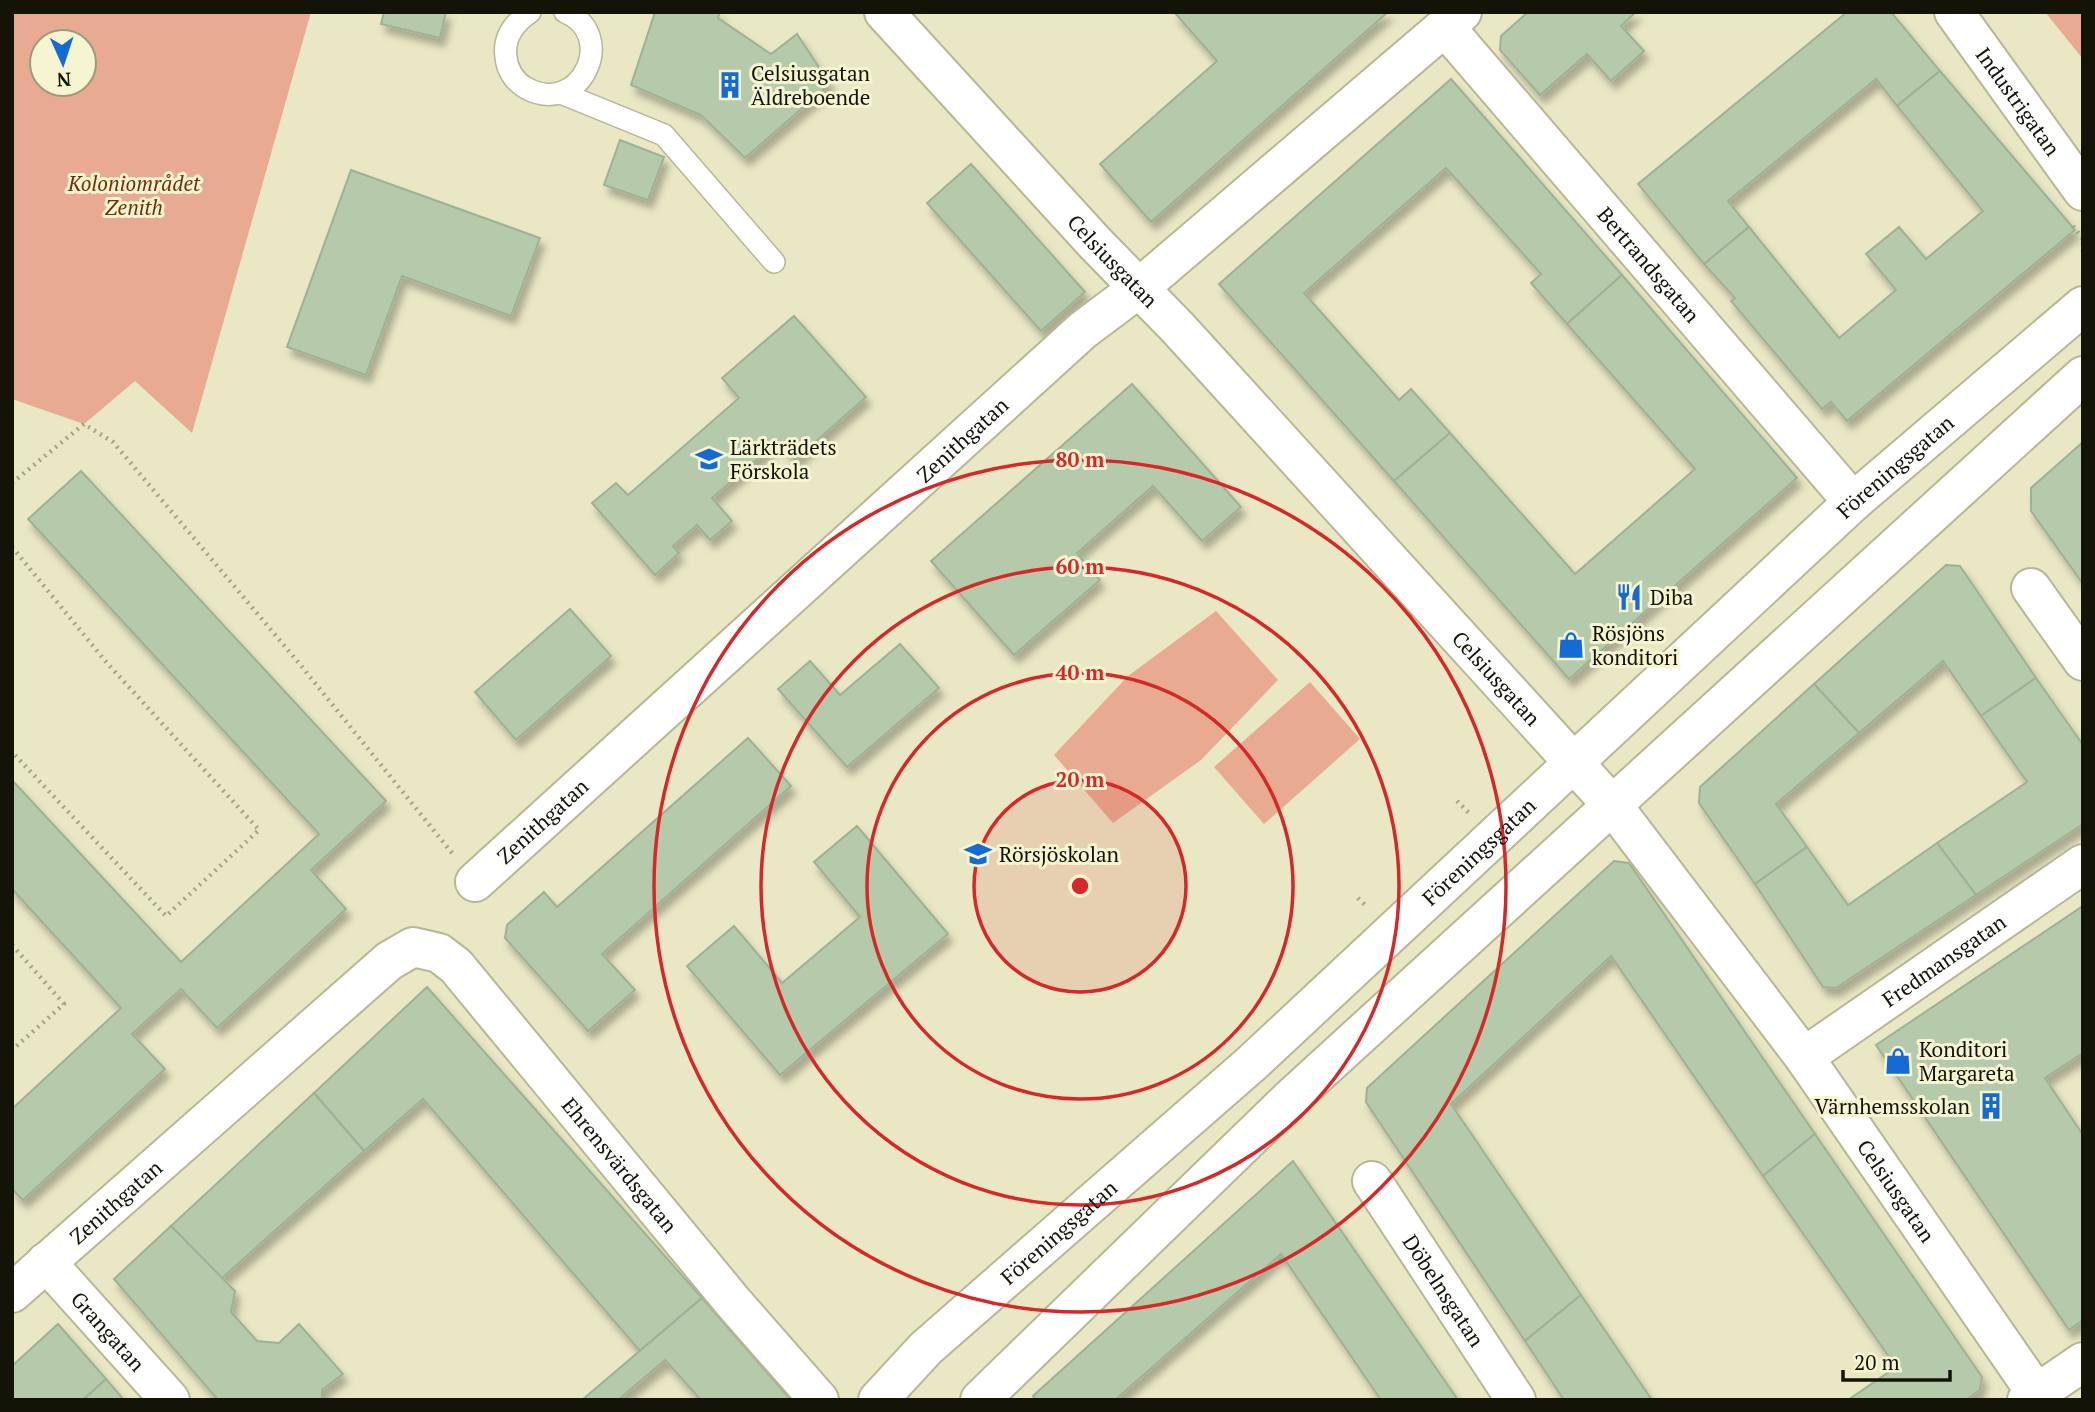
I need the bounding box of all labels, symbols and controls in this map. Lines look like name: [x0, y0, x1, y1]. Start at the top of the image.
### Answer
north arrow: [28, 28, 98, 98]
street label: Industrigatan: [1970, 41, 2067, 162]
place label: Celsiusgatan Äldreboende: [751, 59, 871, 111]
text: N: [55, 68, 72, 93]
building icon: Celsiusgatan Äldreboende: [715, 70, 745, 100]
park label: Koloniområdet Zenith: [67, 169, 201, 221]
street label: Bertrandsgatan: [1591, 201, 1707, 329]
street label: Celsiusgatan: [1061, 208, 1165, 314]
street label: Zenithgatan: [910, 391, 1014, 489]
street label: Föreningsgatan: [1830, 408, 1960, 524]
place label: Lärkträdets Förskola: [730, 433, 837, 485]
school or university icon: Lärkträdets Förskola: [694, 444, 724, 474]
text: 80 m: [1056, 445, 1105, 473]
text: 60 m: [1056, 552, 1105, 580]
restaurant icon: Diba: [1614, 582, 1644, 612]
place label: Diba: [1650, 583, 1694, 611]
place label: Rösjöns konditori: [1592, 619, 1678, 671]
street label: Celsiusgatan: [1446, 625, 1547, 732]
shop icon: Rösjöns konditori: [1556, 630, 1586, 660]
text: 40 m: [1056, 658, 1105, 686]
text: 20 m: [1056, 765, 1105, 793]
street label: Zenithgatan: [491, 772, 595, 870]
street label: Föreningsgatan: [1416, 791, 1542, 911]
school or university icon: Rörsjöskolan: [963, 839, 993, 869]
place label: Rörsjöskolan: [999, 840, 1120, 868]
centre of rings: [1068, 874, 1092, 898]
street label: Fredmansgatan: [1876, 907, 2012, 1013]
place label: Konditori Margareta: [1919, 1035, 2015, 1087]
shop icon: Konditori Margareta: [1883, 1046, 1913, 1076]
street label: Ehrensvärdsgatan: [556, 1091, 684, 1239]
building icon: Värnhemsskolan: [1976, 1091, 2006, 1121]
place label: Värnhemsskolan: [1814, 1092, 1971, 1120]
street label: Celsiusgatan: [1851, 1134, 1942, 1248]
street label: Zenithgatan: [63, 1153, 168, 1250]
street label: Föreningsgatan: [995, 1173, 1123, 1290]
street label: Döbelnsgatan: [1397, 1229, 1491, 1352]
street label: Grangatan: [65, 1285, 152, 1377]
scale bar: [1843, 1338, 1950, 1382]
text: 20 m: [1854, 1348, 1900, 1376]

